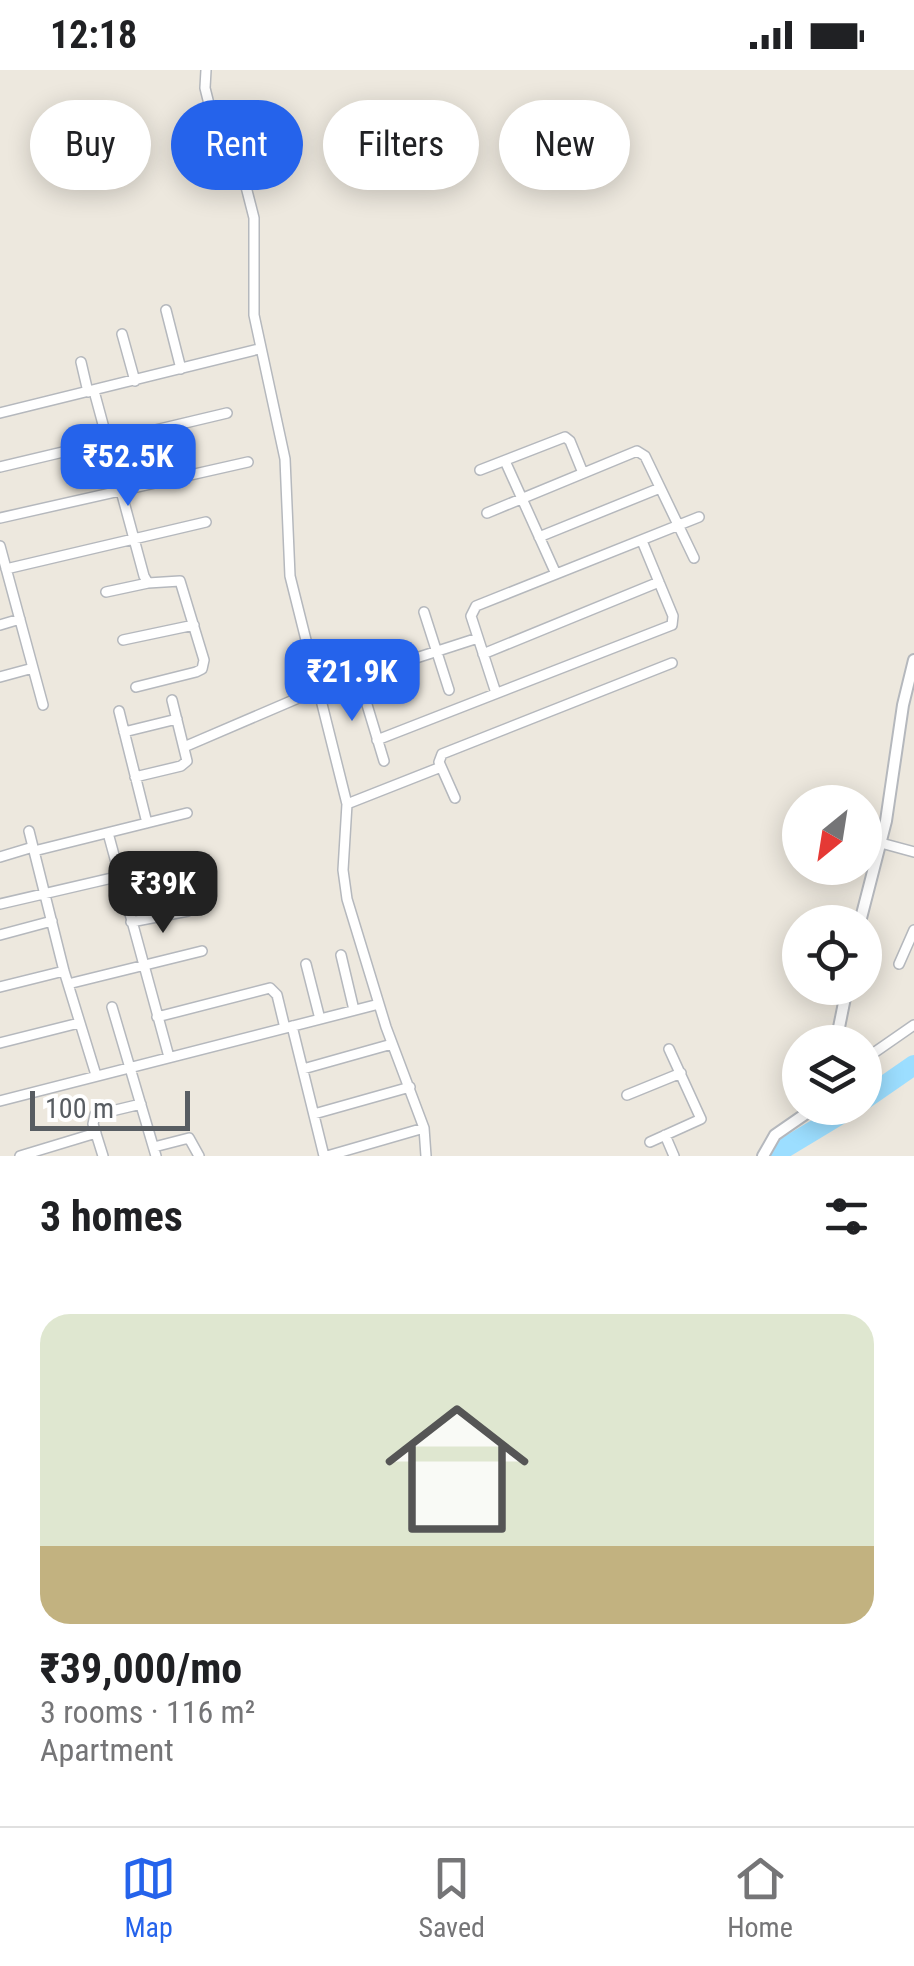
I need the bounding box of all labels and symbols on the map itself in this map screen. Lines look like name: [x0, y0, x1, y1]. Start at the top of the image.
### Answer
pin: ₹52.5K: [47, 424, 209, 509]
pin: ₹21.9K: [271, 639, 433, 724]
north arrow: [782, 785, 882, 885]
pin: ₹39K: [104, 851, 222, 936]
scale bar: [30, 1086, 190, 1130]

